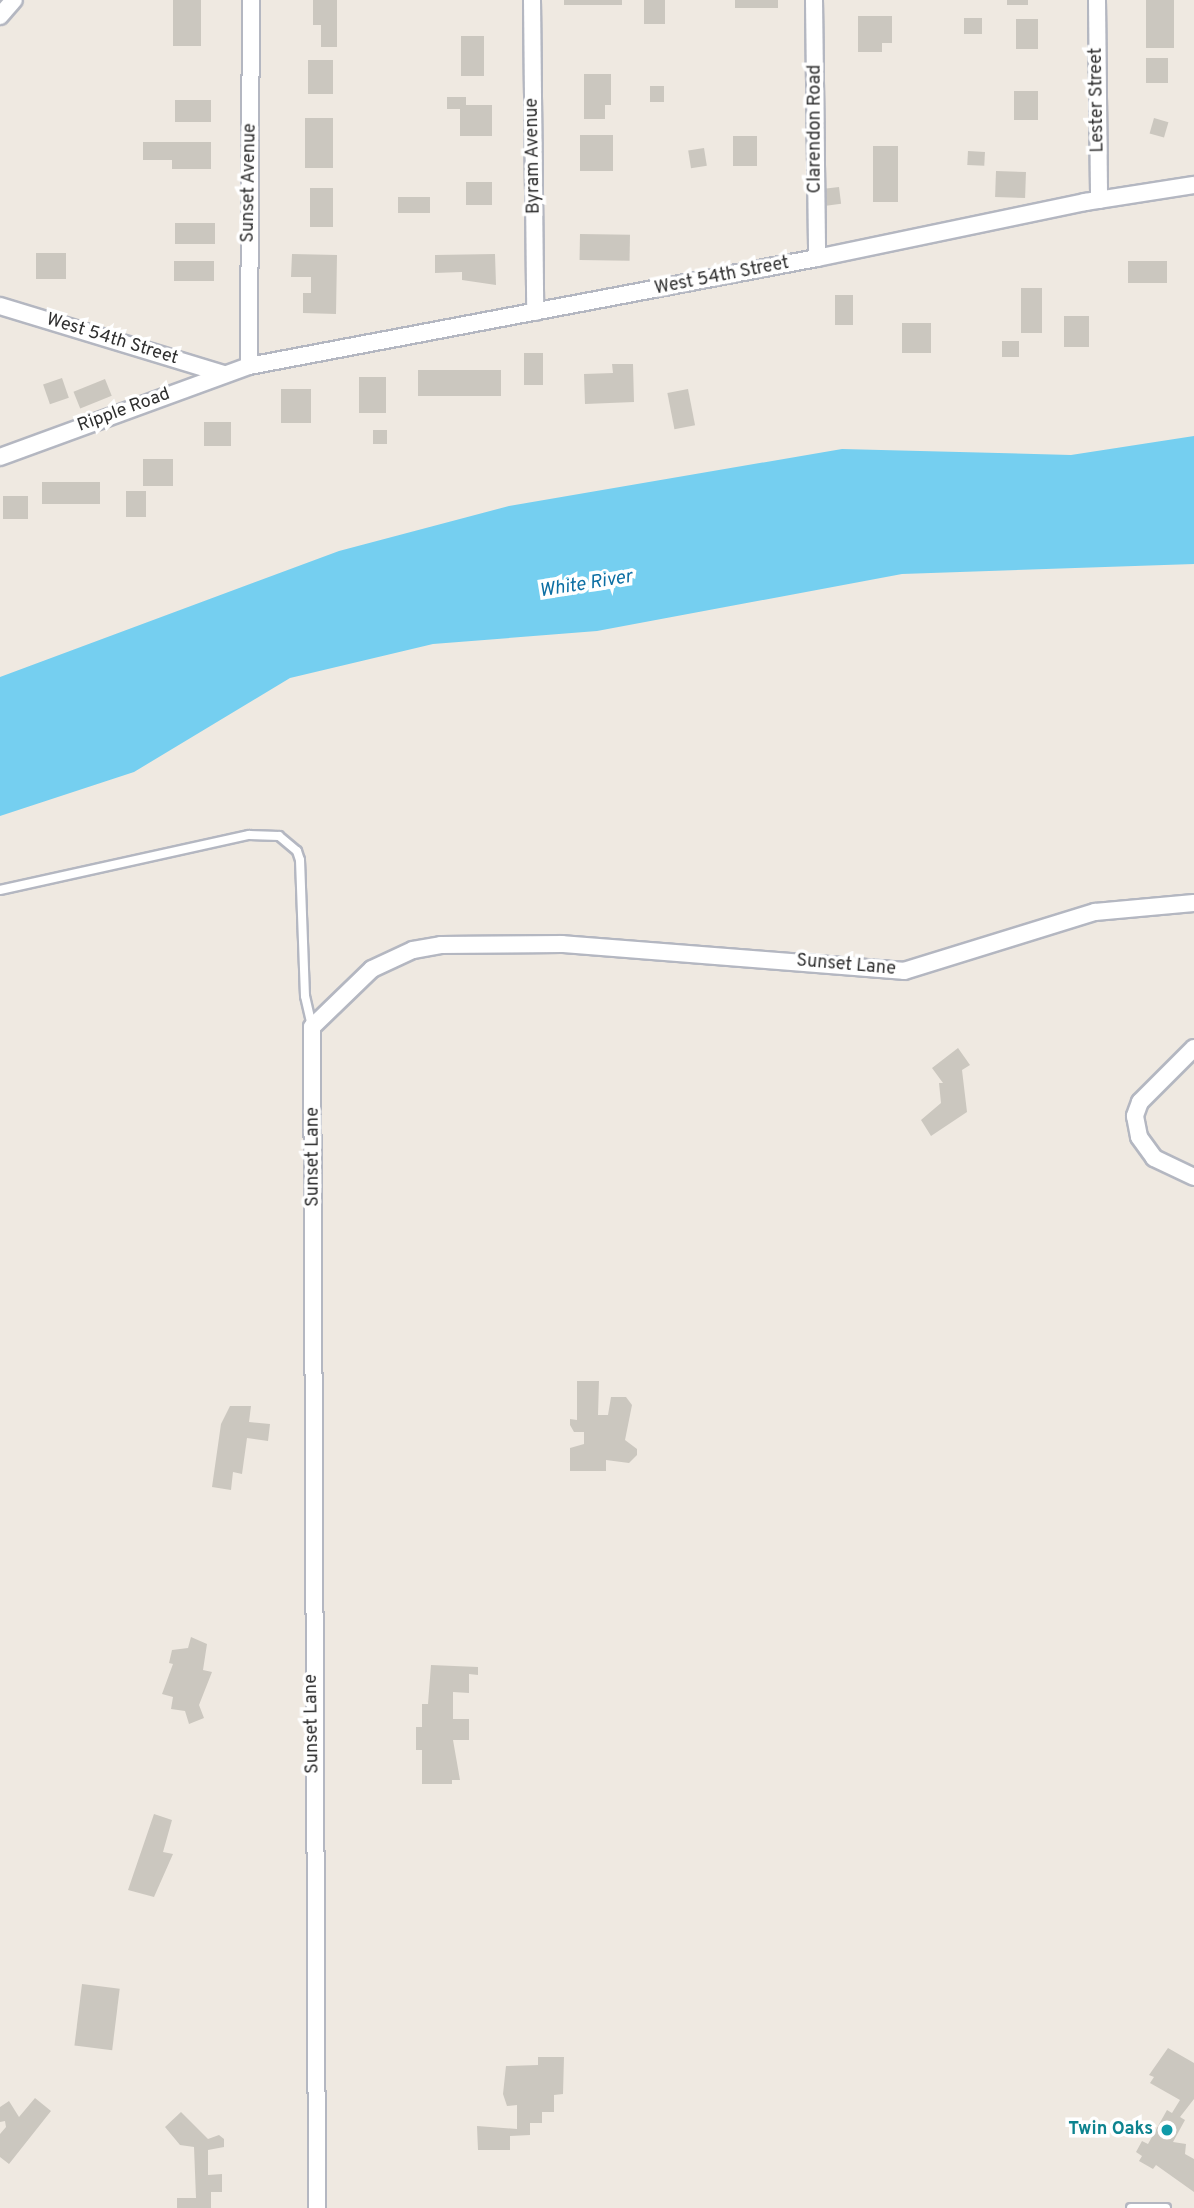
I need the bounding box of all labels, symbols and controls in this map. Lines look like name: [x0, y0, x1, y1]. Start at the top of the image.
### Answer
street label: Lester Street: [1086, 47, 1110, 153]
street label: Clarendon Road: [805, 65, 827, 193]
street label: Byram Avenue: [522, 97, 546, 215]
street label: Sunset Avenue: [238, 123, 262, 243]
street label: West 54th Street: [653, 253, 791, 301]
street label: West 54th Street: [44, 310, 180, 370]
street label: Ripple Road: [75, 384, 173, 438]
water label: White River: [538, 566, 634, 604]
street label: Sunset Lane: [795, 951, 897, 981]
street label: Sunset Lane: [303, 1107, 325, 1207]
street label: Sunset Lane: [301, 1674, 325, 1774]
place label: Twin Oaks: [1068, 2119, 1153, 2141]
marker: Twin Oaks: [1159, 2122, 1175, 2138]

